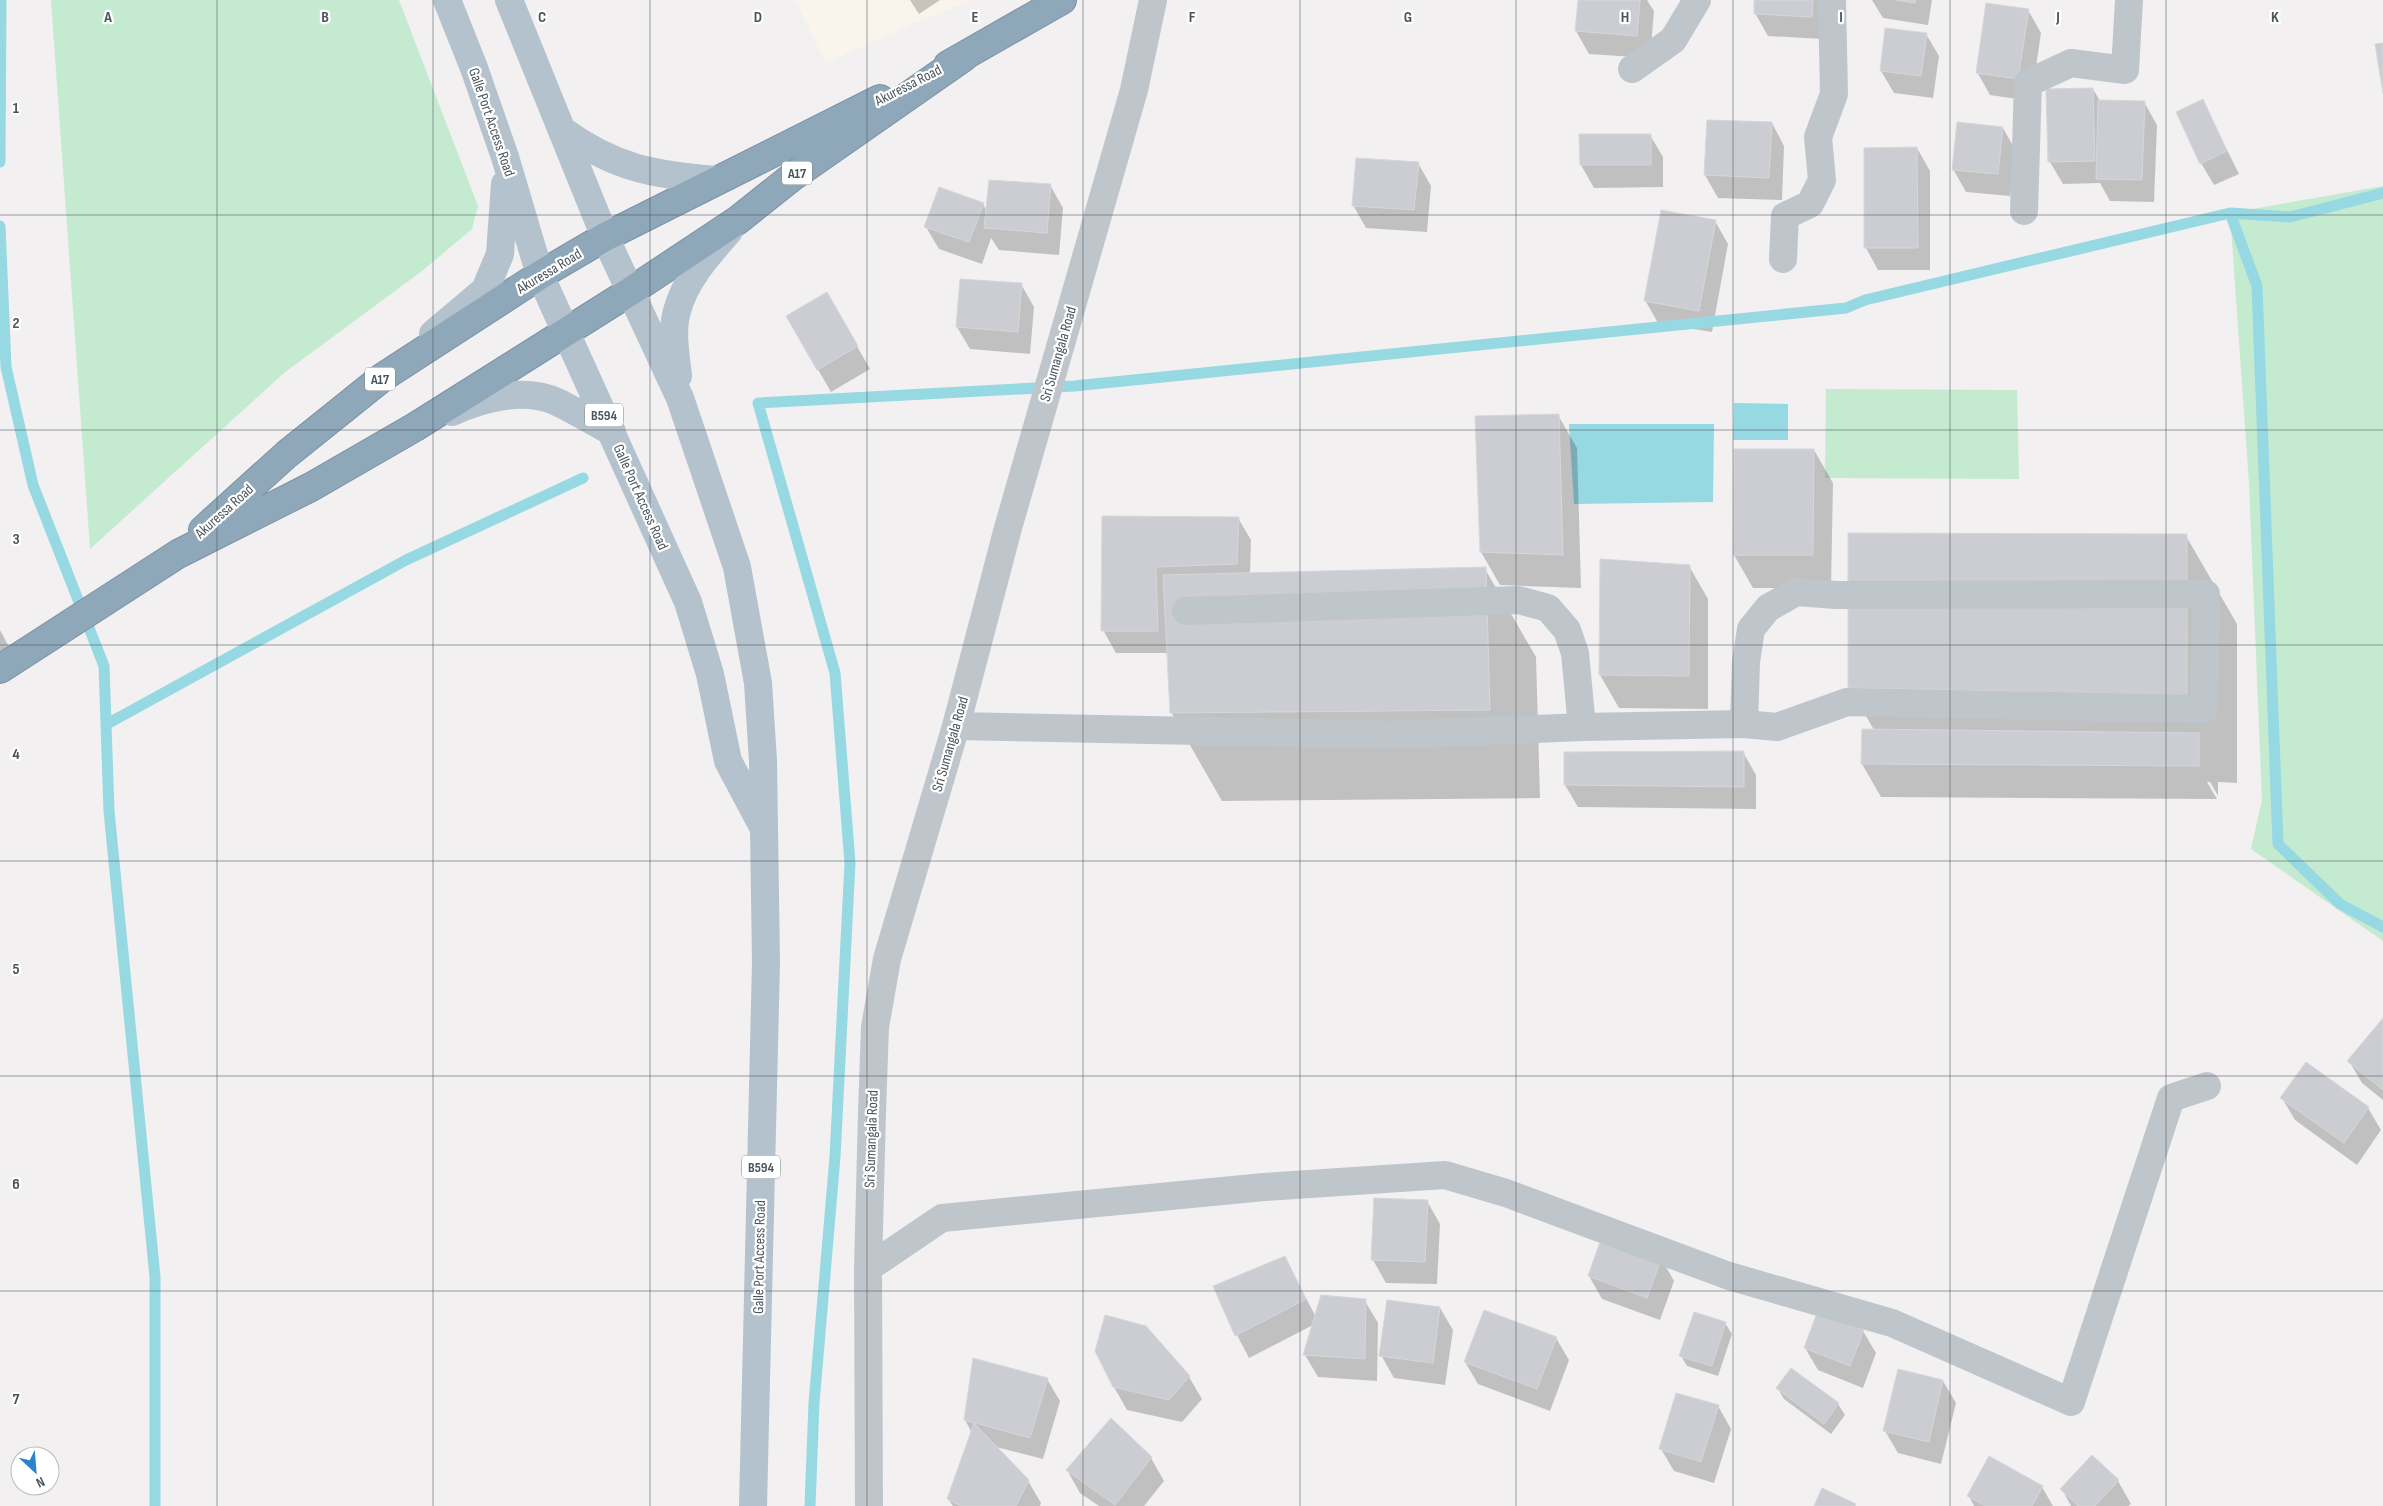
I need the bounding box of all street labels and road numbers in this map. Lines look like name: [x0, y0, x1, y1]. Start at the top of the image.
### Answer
street label: Akuressa Road: [871, 61, 945, 111]
street label: Galle Port Access Road: [464, 65, 519, 179]
road number: A17: [782, 162, 812, 184]
street label: Akuressa Road: [512, 245, 585, 299]
street label: Sri Sumangala Road: [1036, 304, 1081, 404]
road number: A17: [365, 368, 395, 390]
road number: B594: [585, 404, 623, 426]
street label: Galle Port Access Road: [609, 441, 672, 553]
street label: Akuressa Road: [190, 480, 258, 543]
street label: Sri Sumangala Road: [928, 694, 973, 794]
street label: Sri Sumangala Road: [860, 1090, 883, 1188]
road number: B594: [742, 1156, 780, 1178]
street label: Galle Port Access Road: [749, 1200, 770, 1314]

